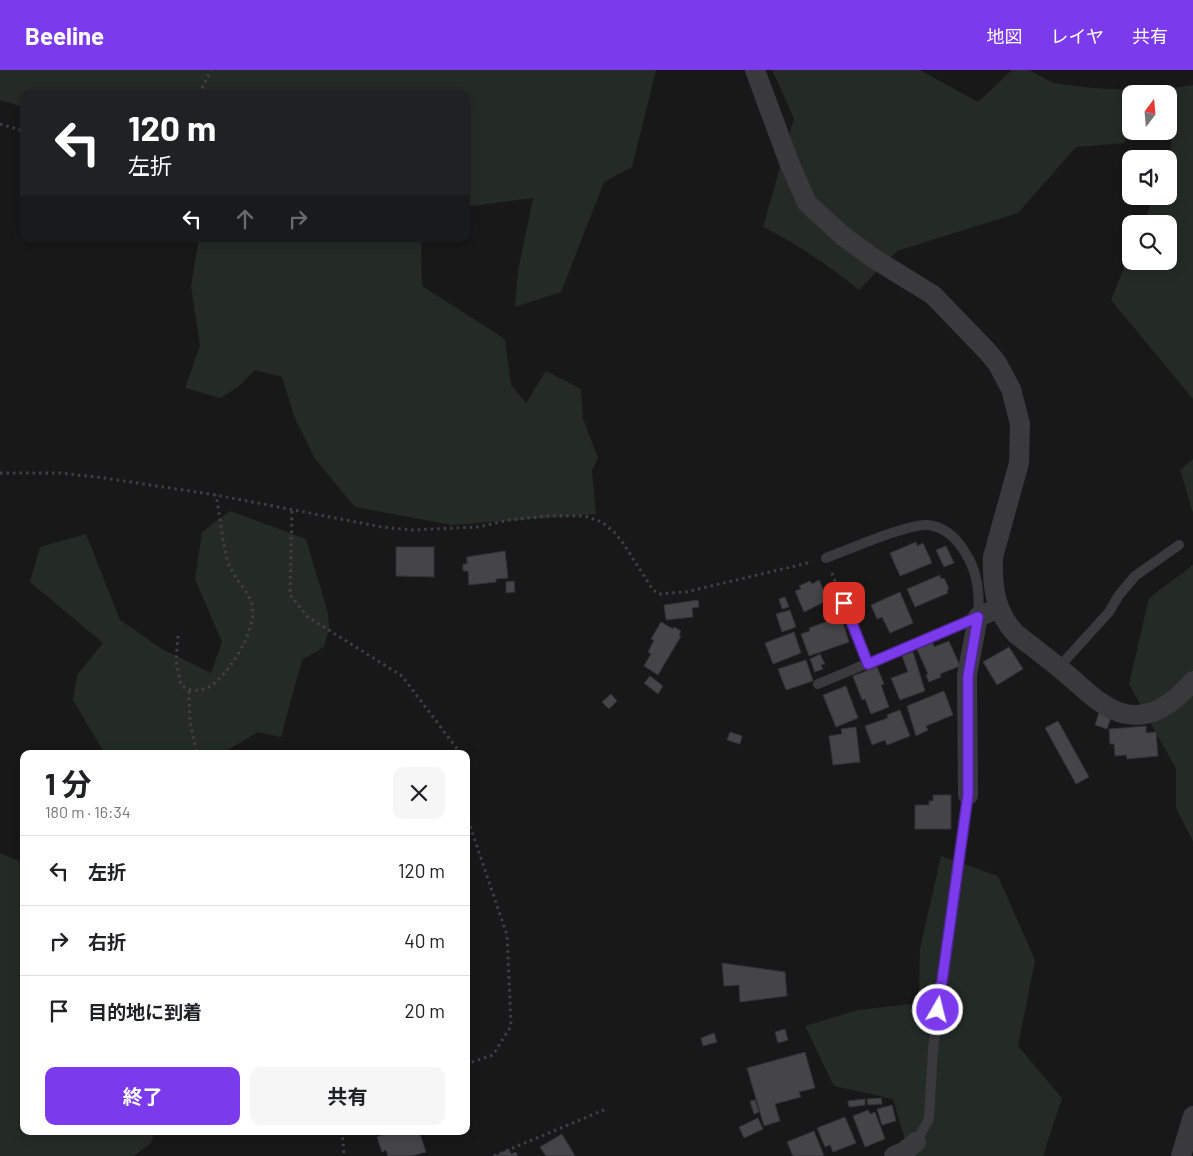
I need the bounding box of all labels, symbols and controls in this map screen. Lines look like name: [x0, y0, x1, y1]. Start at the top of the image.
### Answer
text: Beeline: [25, 21, 104, 50]
text: 地図: [987, 25, 1023, 47]
text: レイヤ: [1051, 25, 1104, 47]
text: 共有: [1132, 25, 1168, 47]
north arrow: [1122, 85, 1178, 140]
map controls: [1122, 85, 1177, 270]
text: 120 m: [128, 106, 216, 148]
icon: left: [45, 110, 110, 175]
button: sound: [1122, 150, 1177, 205]
text: 左折: [128, 152, 172, 178]
icon: left: [178, 205, 206, 233]
icon: ahead: [231, 205, 259, 233]
icon: right: [284, 205, 312, 233]
button: search: [1122, 215, 1177, 270]
pin: [823, 582, 865, 624]
icon: arrive: [830, 589, 858, 617]
text: 1 分: [45, 765, 92, 801]
button: close: [393, 767, 445, 819]
text: 180 m · 16:34: [45, 802, 131, 821]
icon: left: [45, 857, 73, 885]
text: 120 m: [398, 859, 445, 882]
text: 左折: [88, 860, 126, 883]
icon: right: [45, 927, 73, 955]
text: 40 m: [404, 929, 445, 952]
text: 右折: [88, 930, 126, 953]
position arrow: [911, 983, 963, 1035]
icon: arrive: [45, 997, 73, 1025]
text: 20 m: [405, 999, 445, 1022]
text: 目的地に到着: [88, 1000, 202, 1023]
button: 終了: [45, 1067, 240, 1125]
button: 共有: [250, 1067, 445, 1125]

